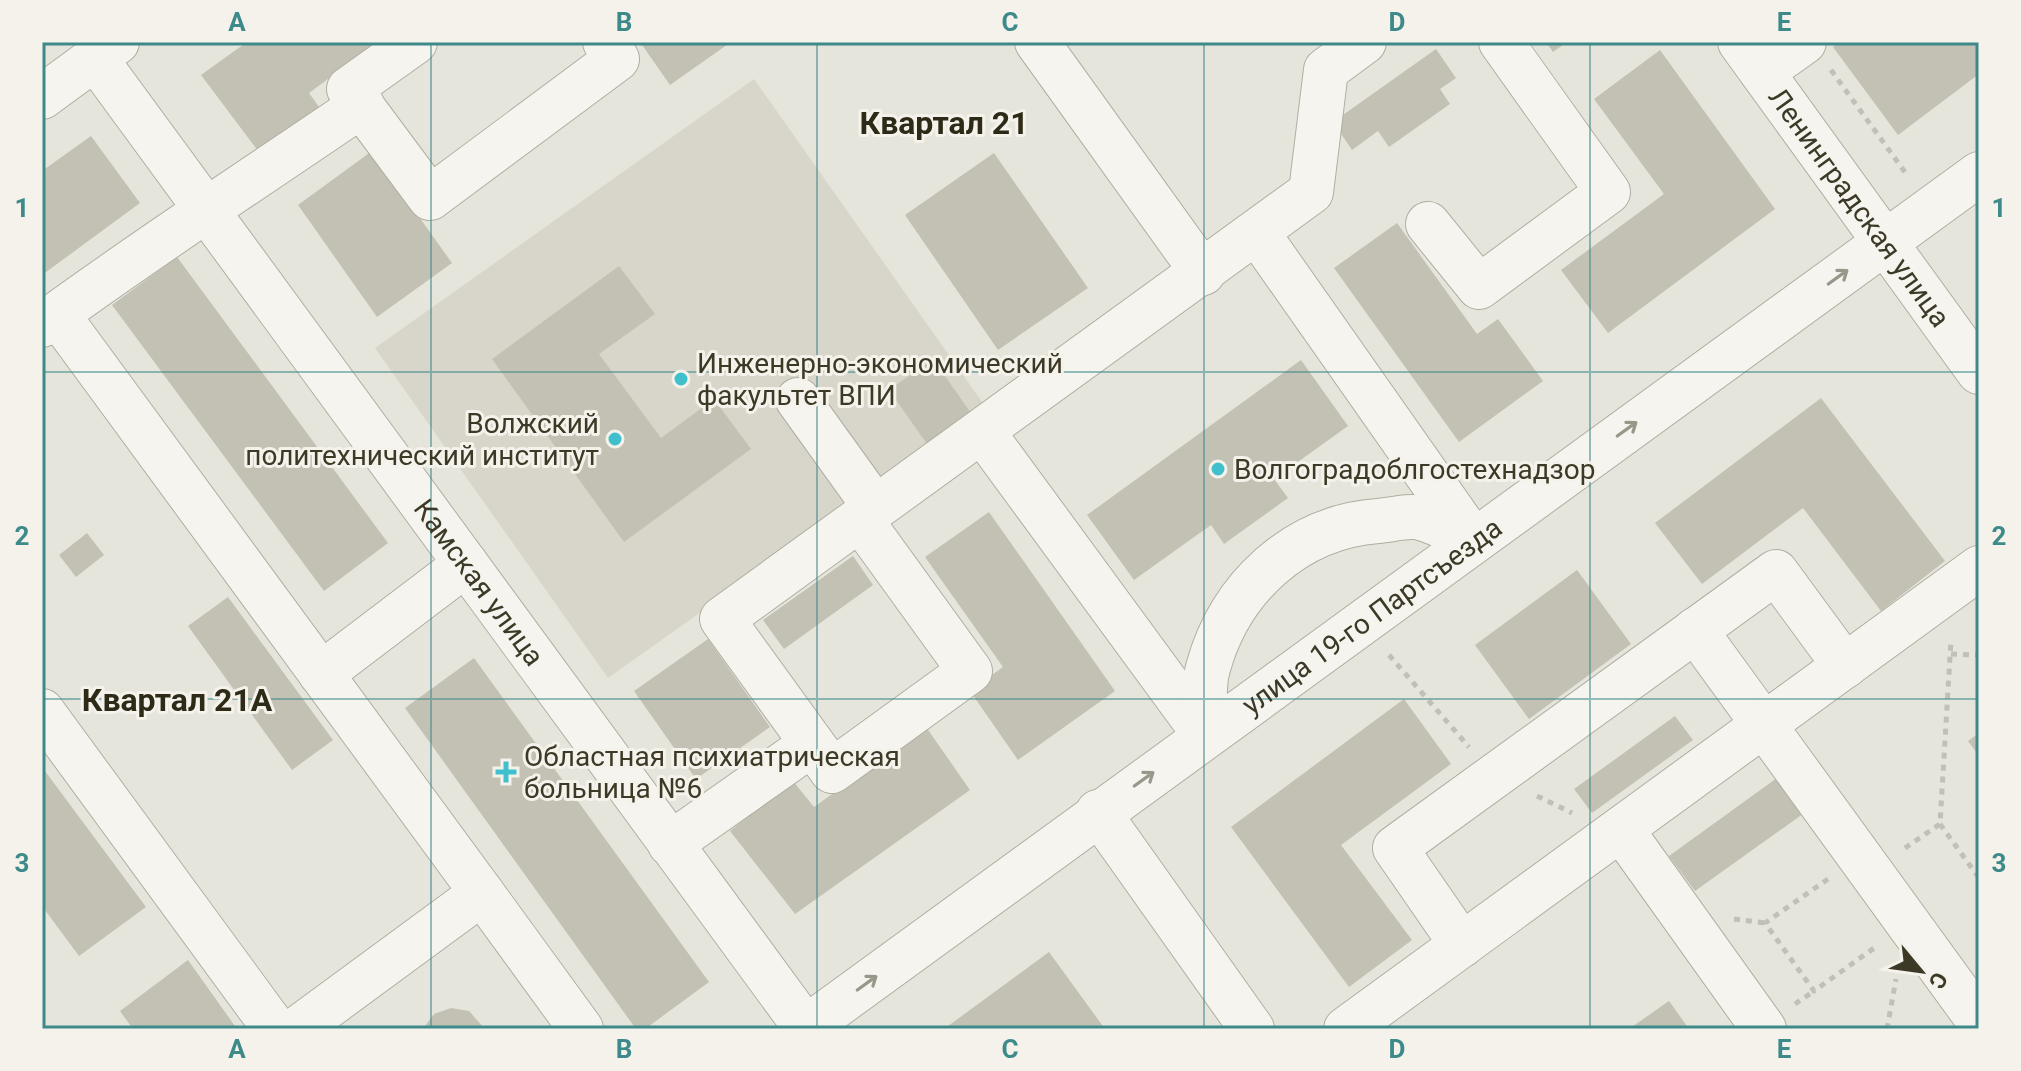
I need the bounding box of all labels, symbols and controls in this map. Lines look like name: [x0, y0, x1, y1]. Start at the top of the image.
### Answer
text: A: [228, 7, 246, 37]
text: B: [616, 7, 632, 37]
text: C: [1001, 7, 1019, 37]
text: D: [1389, 7, 1405, 37]
text: E: [1777, 7, 1792, 37]
street label: Ленинградская улица: [1762, 81, 1957, 333]
district label: Квартал 21: [859, 104, 1029, 142]
text: 1: [15, 193, 29, 223]
text: 1: [1992, 193, 2006, 223]
one-way arrow: [1826, 269, 1848, 285]
place label: Инженерно-экономический факультет ВПИ: [697, 347, 1063, 412]
marker: Инженерно-экономический факультет ВПИ: [672, 370, 690, 388]
place label: Волжский политехнический институт: [245, 407, 599, 472]
one-way arrow: [1615, 421, 1637, 437]
marker: Волжский политехнический институт: [606, 430, 624, 448]
place label: Волгоградоблгостехнадзор: [1234, 453, 1596, 486]
marker: Волгоградоблгостехнадзор: [1209, 460, 1227, 478]
street label: Камская улица: [407, 493, 551, 672]
street label: улица 19-го Партсъезда: [1235, 511, 1508, 721]
text: 2: [15, 521, 29, 551]
text: 2: [1992, 521, 2006, 551]
district label: Квартал 21А: [82, 681, 273, 719]
place label: Областная психиатрическая больница №6: [524, 740, 900, 805]
marker: Областная психиатрическая больница №6: [495, 761, 517, 783]
one-way arrow: [1133, 771, 1155, 787]
text: 3: [15, 848, 29, 878]
text: 3: [1992, 848, 2006, 878]
north arrow: [1881, 931, 1961, 1011]
text: С: [1924, 968, 1952, 993]
one-way arrow: [856, 974, 877, 991]
text: A: [228, 1034, 246, 1064]
text: B: [616, 1034, 632, 1064]
text: C: [1001, 1034, 1019, 1064]
text: D: [1389, 1034, 1405, 1064]
text: E: [1777, 1034, 1792, 1064]

